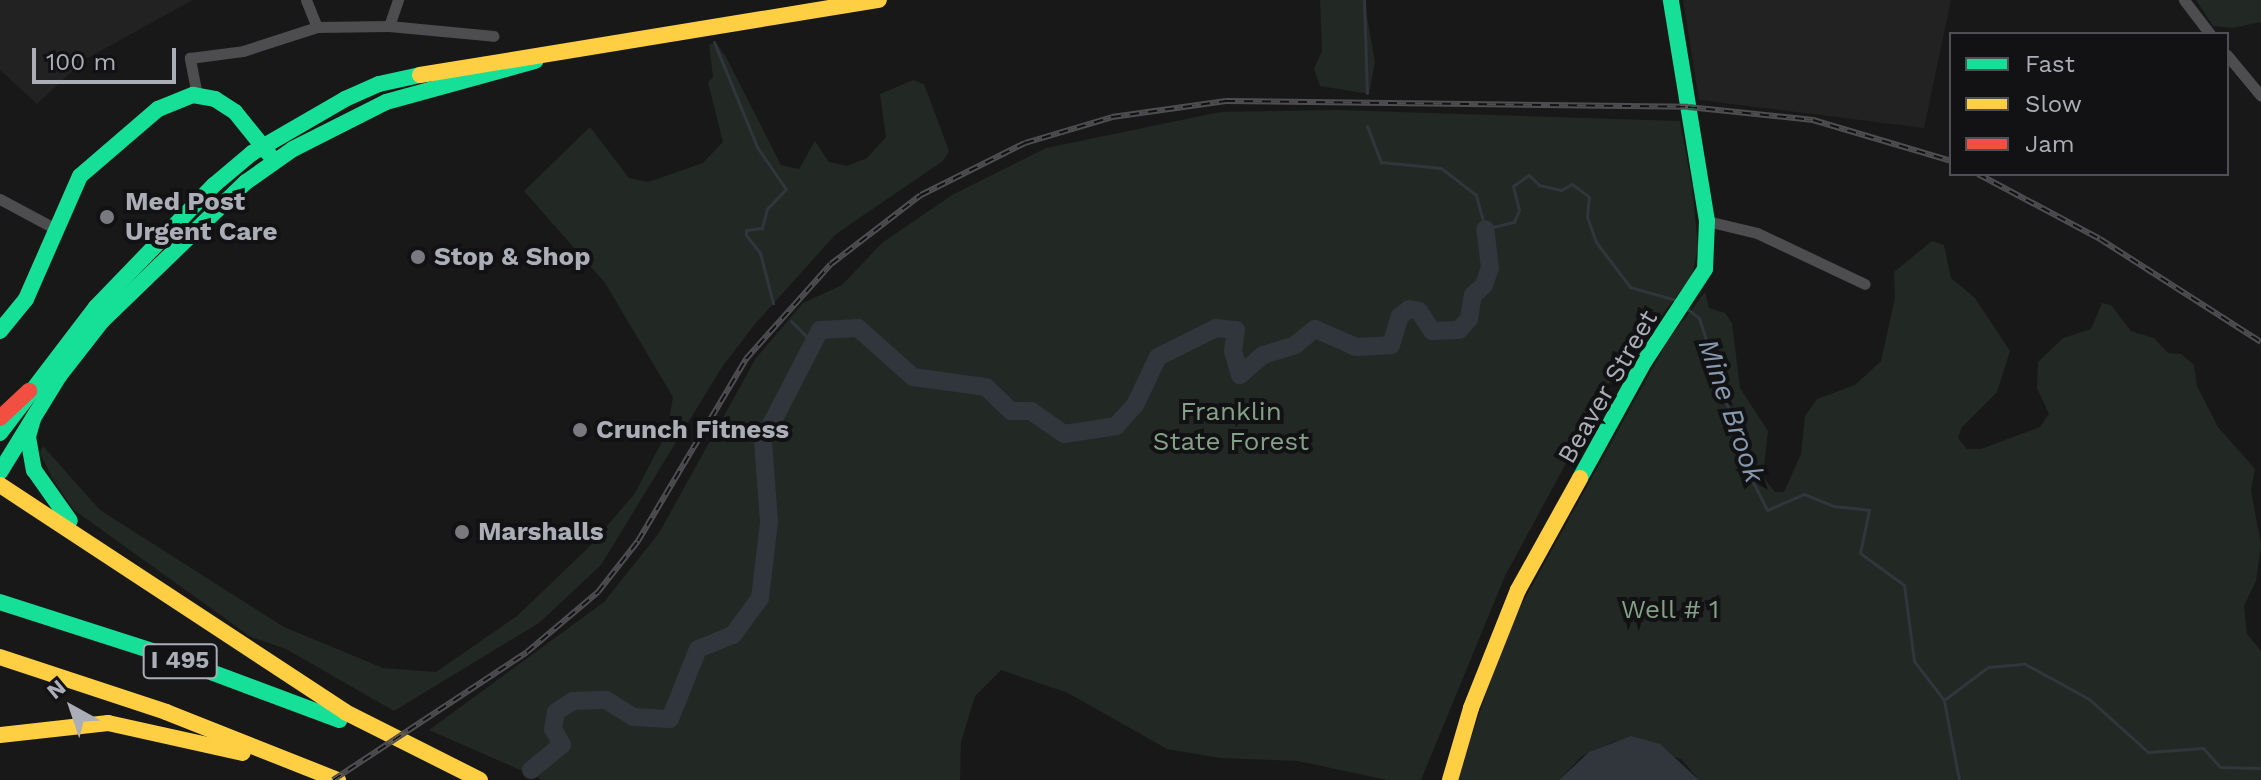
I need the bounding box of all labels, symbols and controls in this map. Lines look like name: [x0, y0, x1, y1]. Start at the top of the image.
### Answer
scale bar: [36, 32, 180, 82]
legend: [1949, 32, 2229, 176]
text: 100 m: [46, 48, 116, 76]
text: Fast: [2025, 50, 2075, 78]
text: Slow: [2025, 90, 2082, 118]
text: Jam: [2025, 130, 2075, 158]
place label: Med Post Urgent Care: [125, 186, 278, 248]
marker: Med Post Urgent Care: [96, 206, 118, 228]
place label: Stop & Shop: [434, 241, 590, 273]
marker: Stop & Shop: [409, 248, 427, 266]
street label: Beaver Street: [1551, 305, 1665, 469]
water label: Mine Brook: [1691, 335, 1771, 487]
park label: Franklin State Forest: [1153, 396, 1309, 458]
place label: Crunch Fitness: [596, 414, 789, 446]
marker: Crunch Fitness: [571, 421, 589, 439]
place label: Marshalls: [478, 516, 604, 548]
marker: Marshalls: [453, 523, 471, 541]
park label: Well # 1: [1620, 594, 1720, 626]
road number: I 495: [142, 641, 218, 681]
north arrow: [32, 668, 112, 748]
text: N: [42, 674, 71, 704]

